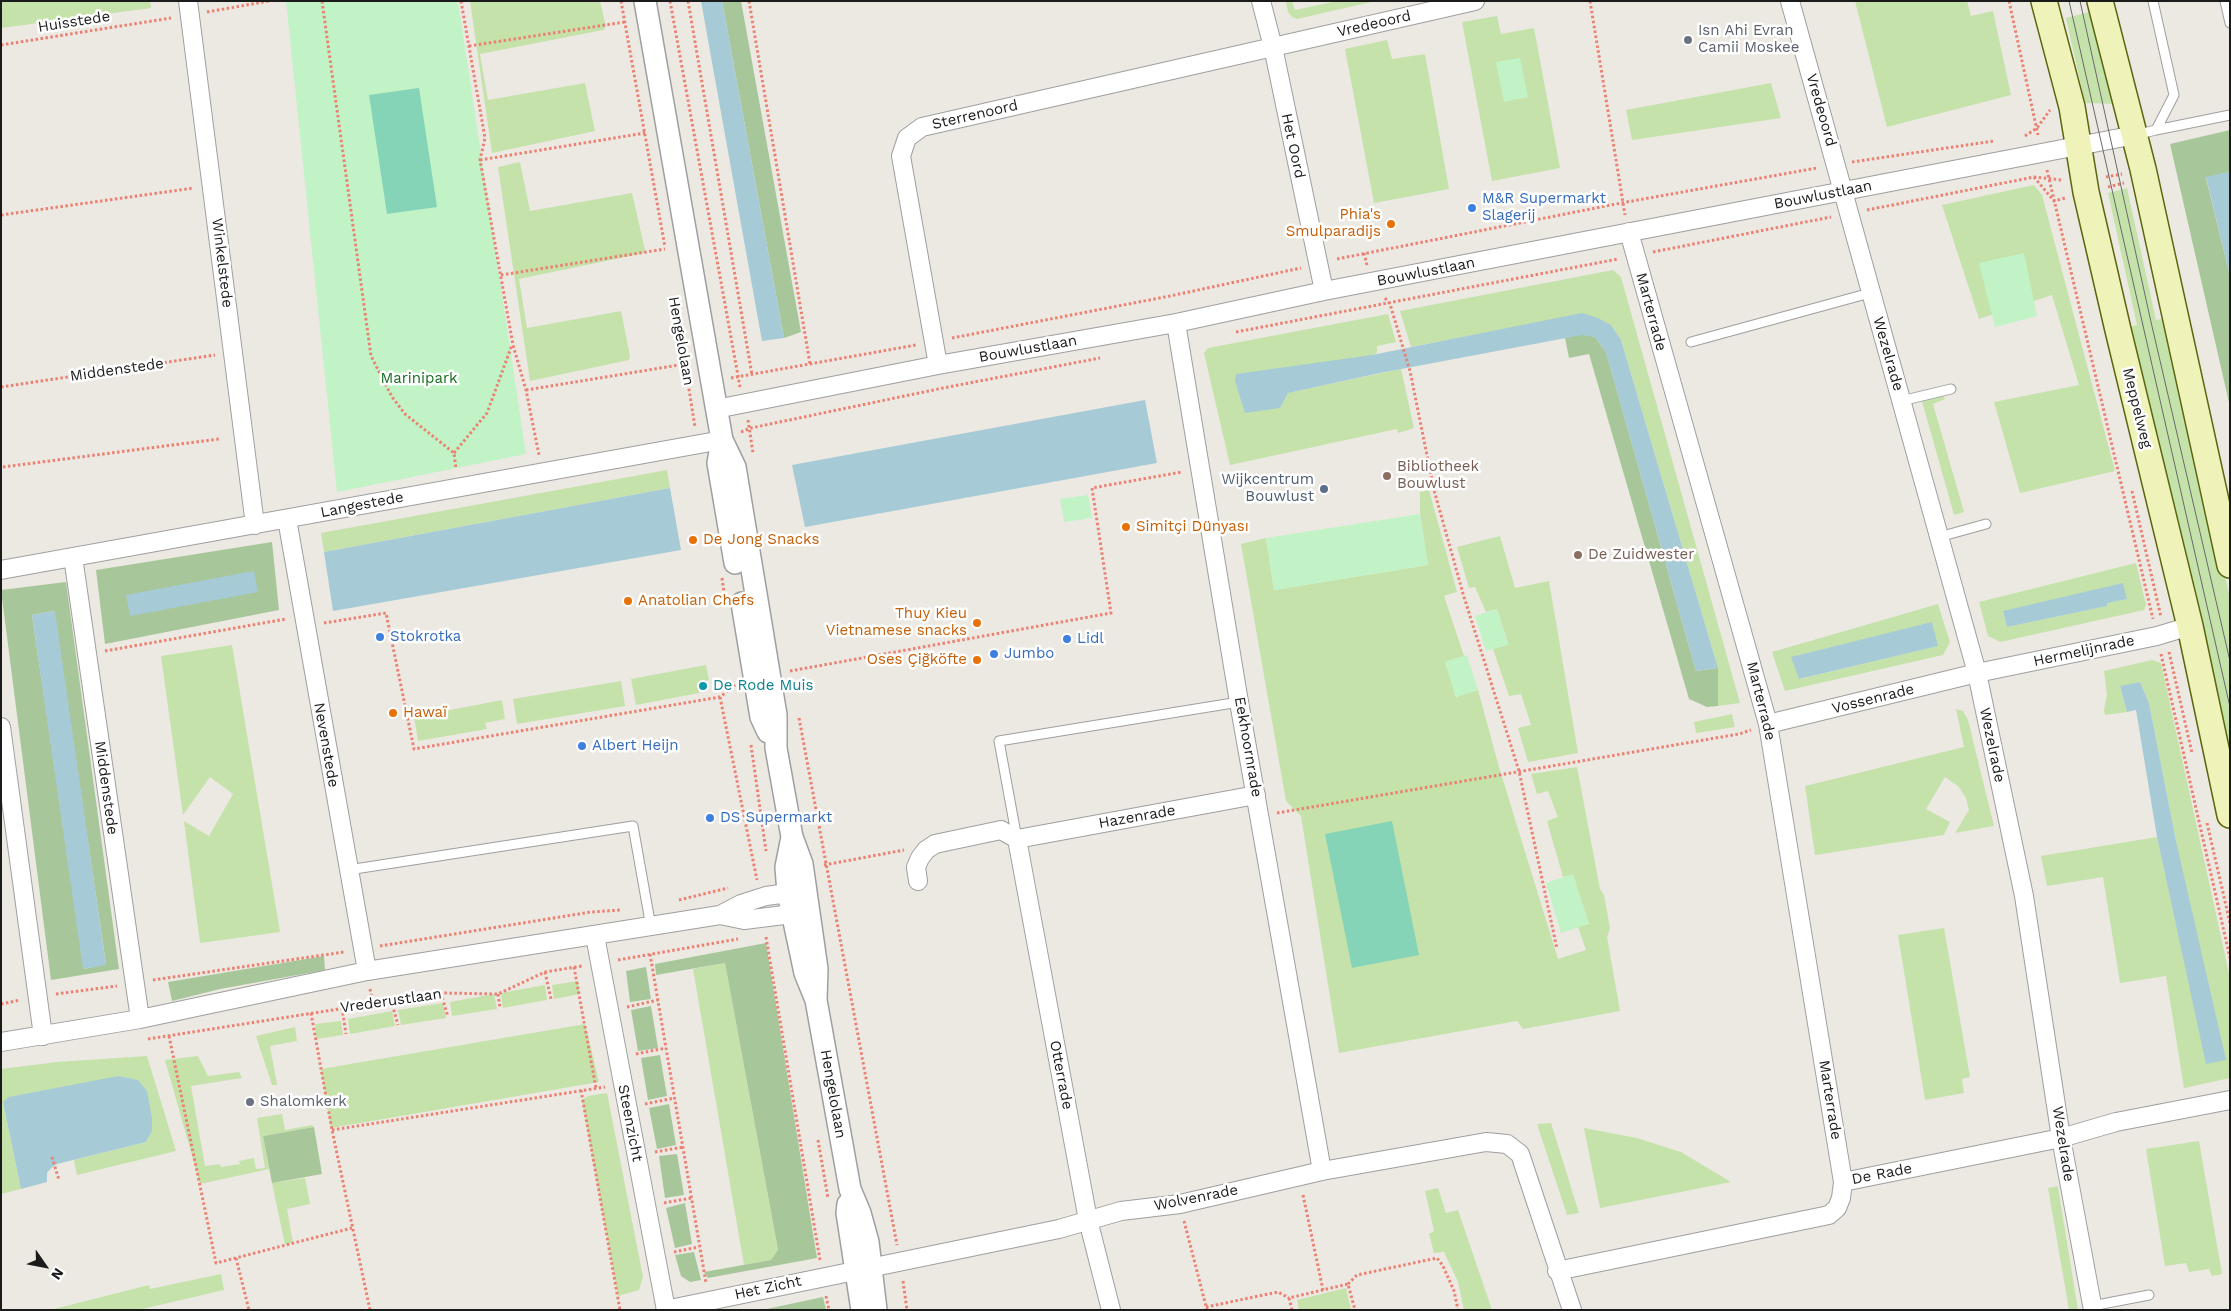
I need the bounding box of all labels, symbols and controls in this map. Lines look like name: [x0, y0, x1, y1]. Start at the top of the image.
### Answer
street label: Huisstede: [37, 7, 111, 37]
street label: Vredeoord: [1335, 7, 1413, 41]
place label: Isn Ahi Evran Camii Moskee: [1698, 22, 1799, 57]
marker: Isn Ahi Evran Camii Moskee: [1682, 34, 1694, 46]
street label: Vredeoord: [1802, 71, 1840, 149]
street label: Sterrenoord: [930, 96, 1020, 134]
street label: Het Oord: [1277, 112, 1309, 180]
street label: Bouwlustlaan: [1772, 177, 1874, 213]
place label: M&R Supermarkt Slagerij: [1482, 190, 1606, 225]
marker: M&R Supermarkt Slagerij: [1466, 202, 1478, 214]
place label: Phia's Smulparadijs: [1286, 206, 1381, 241]
street label: Winkelstede: [208, 217, 236, 309]
marker: Phia's Smulparadijs: [1385, 218, 1397, 230]
street label: Bouwlustlaan: [1375, 254, 1477, 290]
street label: Marterrade: [1632, 271, 1670, 353]
street label: Hengelolaan: [664, 295, 698, 387]
street label: Wezelrade: [1869, 315, 1907, 393]
street label: Bouwlustlaan: [977, 331, 1079, 367]
street label: Middenstede: [69, 355, 165, 385]
street label: Meppelweg: [2118, 366, 2156, 450]
park label: Marinipark: [380, 370, 458, 388]
place label: Bibliotheek Bouwlust: [1397, 458, 1479, 493]
marker: Bibliotheek Bouwlust: [1381, 470, 1393, 482]
place label: Wijkcentrum Bouwlust: [1221, 471, 1314, 506]
marker: Wijkcentrum Bouwlust: [1318, 483, 1330, 495]
street label: Langestede: [319, 488, 405, 522]
place label: Simitçi Dünyası: [1136, 518, 1249, 536]
marker: Simitçi Dünyası: [1120, 521, 1132, 533]
place label: De Jong Snacks: [703, 531, 819, 549]
marker: De Jong Snacks: [687, 534, 699, 546]
place label: De Zuidwester: [1588, 546, 1694, 564]
marker: De Zuidwester: [1572, 549, 1584, 561]
place label: Anatolian Chefs: [638, 592, 754, 610]
marker: Anatolian Chefs: [622, 595, 634, 607]
place label: Thuy Kieu Vietnamese snacks: [826, 605, 967, 640]
marker: Thuy Kieu Vietnamese snacks: [971, 617, 983, 629]
place label: Stokrotka: [390, 628, 461, 646]
place label: Lidl: [1077, 630, 1104, 648]
marker: Stokrotka: [374, 631, 386, 643]
street label: Hermelijnrade: [2032, 631, 2136, 671]
marker: Lidl: [1061, 633, 1073, 645]
place label: Jumbo: [1004, 645, 1054, 663]
marker: Jumbo: [988, 648, 1000, 660]
place label: Oses Çiğköfte: [867, 651, 967, 669]
marker: Oses Çiğköfte: [971, 654, 983, 666]
street label: Marterrade: [1743, 660, 1779, 742]
place label: De Rode Muis: [713, 677, 813, 695]
marker: De Rode Muis: [697, 680, 709, 692]
street label: Vossenrade: [1830, 680, 1916, 718]
street label: Eekhoornrade: [1230, 695, 1266, 799]
street label: Nevenstede: [310, 701, 342, 789]
place label: Hawaï: [403, 704, 447, 722]
street label: Wezelrade: [1975, 706, 2009, 784]
marker: Hawaï: [387, 707, 399, 719]
place label: Albert Heijn: [592, 737, 678, 755]
street label: Middenstede: [91, 740, 121, 836]
marker: Albert Heijn: [576, 740, 588, 752]
street label: Hazenrade: [1097, 801, 1177, 833]
place label: DS Supermarkt: [720, 809, 832, 827]
marker: DS Supermarkt: [704, 812, 716, 824]
street label: Vrederustlaan: [339, 985, 443, 1017]
street label: Otterrade: [1045, 1039, 1077, 1111]
street label: Hengelolaan: [816, 1048, 850, 1140]
street label: Marterrade: [1815, 1059, 1845, 1141]
street label: Steenzicht: [614, 1083, 646, 1163]
place label: Shalomkerk: [260, 1093, 347, 1111]
marker: Shalomkerk: [244, 1096, 256, 1108]
street label: Wezelrade: [2048, 1105, 2078, 1183]
street label: De Rade: [1850, 1159, 1914, 1189]
street label: Wolvenrade: [1152, 1181, 1240, 1215]
north arrow: [20, 1241, 70, 1291]
text: N: [48, 1265, 67, 1283]
street label: Het Zicht: [733, 1272, 803, 1304]

